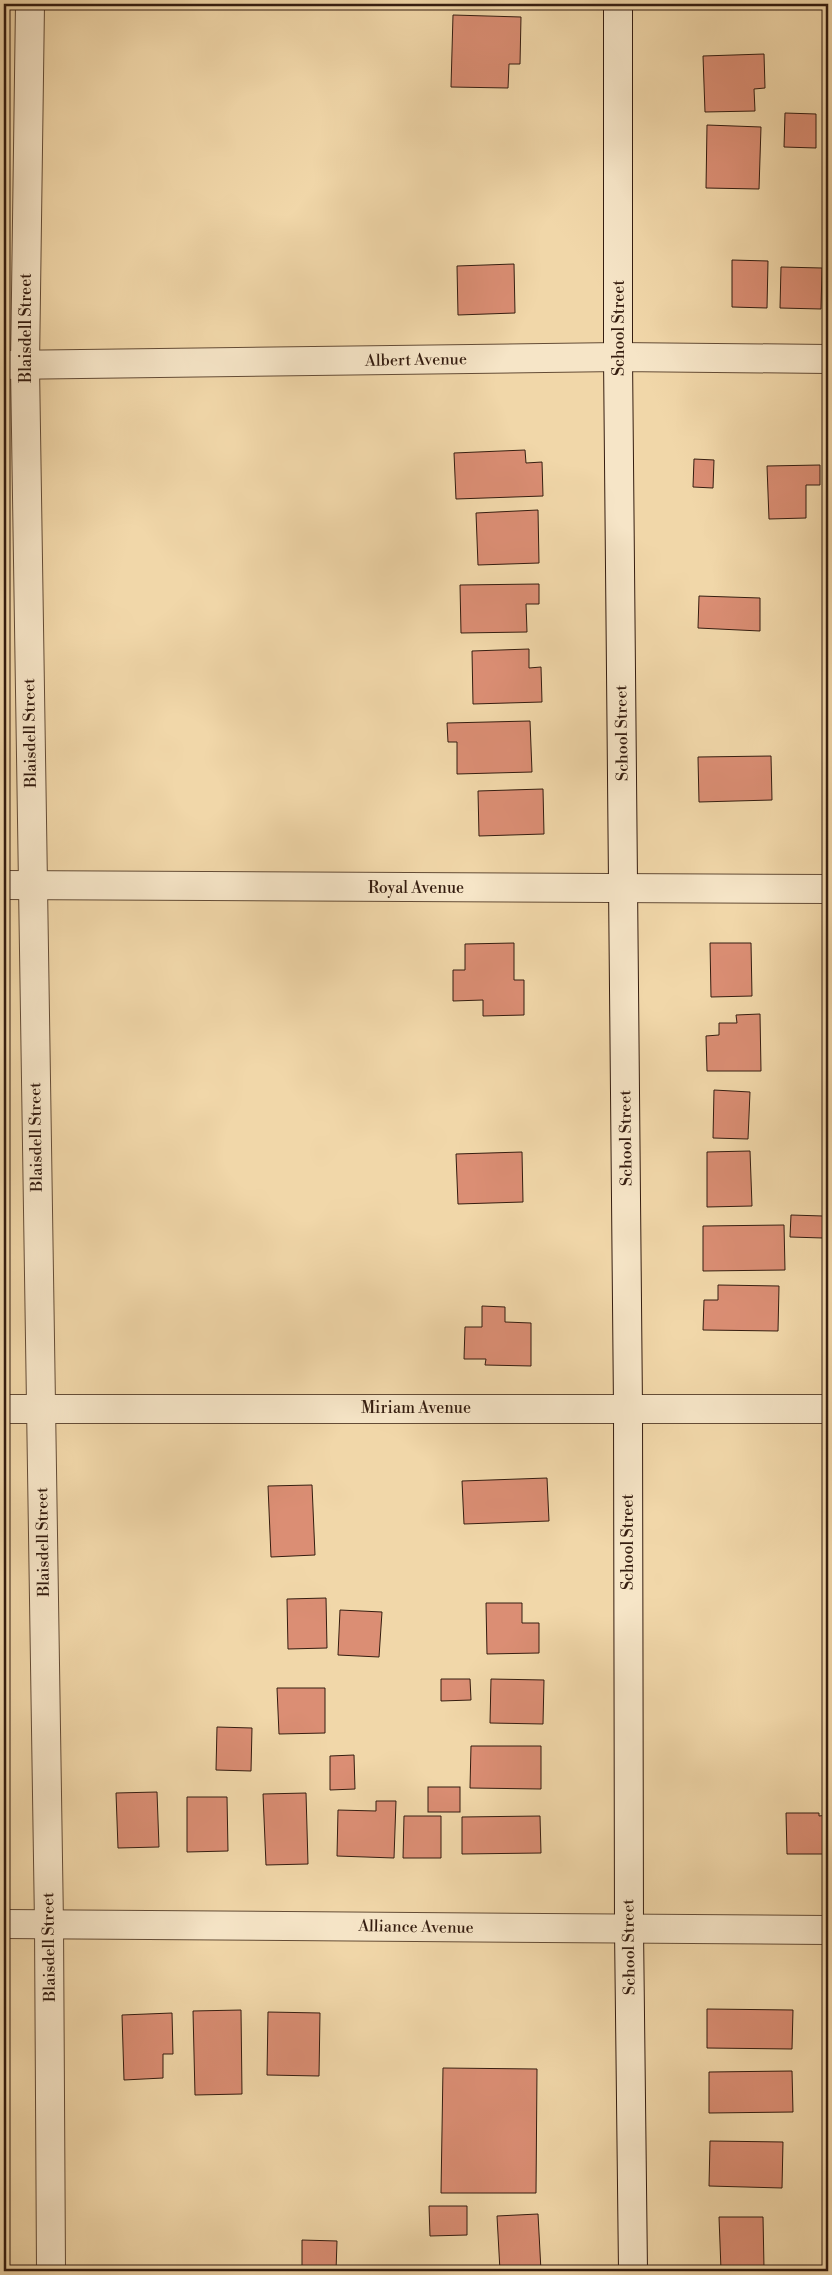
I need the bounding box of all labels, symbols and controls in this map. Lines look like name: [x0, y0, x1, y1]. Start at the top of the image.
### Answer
street label: Blaisdell Street: [16, 273, 36, 384]
street label: School Street: [609, 280, 629, 376]
street label: Albert Avenue: [364, 349, 467, 371]
street label: Blaisdell Street: [19, 678, 41, 789]
street label: School Street: [611, 684, 633, 781]
street label: Royal Avenue: [368, 878, 464, 898]
street label: Blaisdell Street: [25, 1082, 47, 1193]
street label: School Street: [615, 1089, 637, 1186]
street label: Miriam Avenue: [361, 1398, 471, 1418]
street label: Blaisdell Street: [32, 1487, 54, 1598]
street label: School Street: [618, 1494, 638, 1590]
street label: Blaisdell Street: [38, 1892, 60, 2003]
street label: School Street: [618, 1898, 640, 1995]
street label: Alliance Avenue: [357, 1916, 474, 1938]

